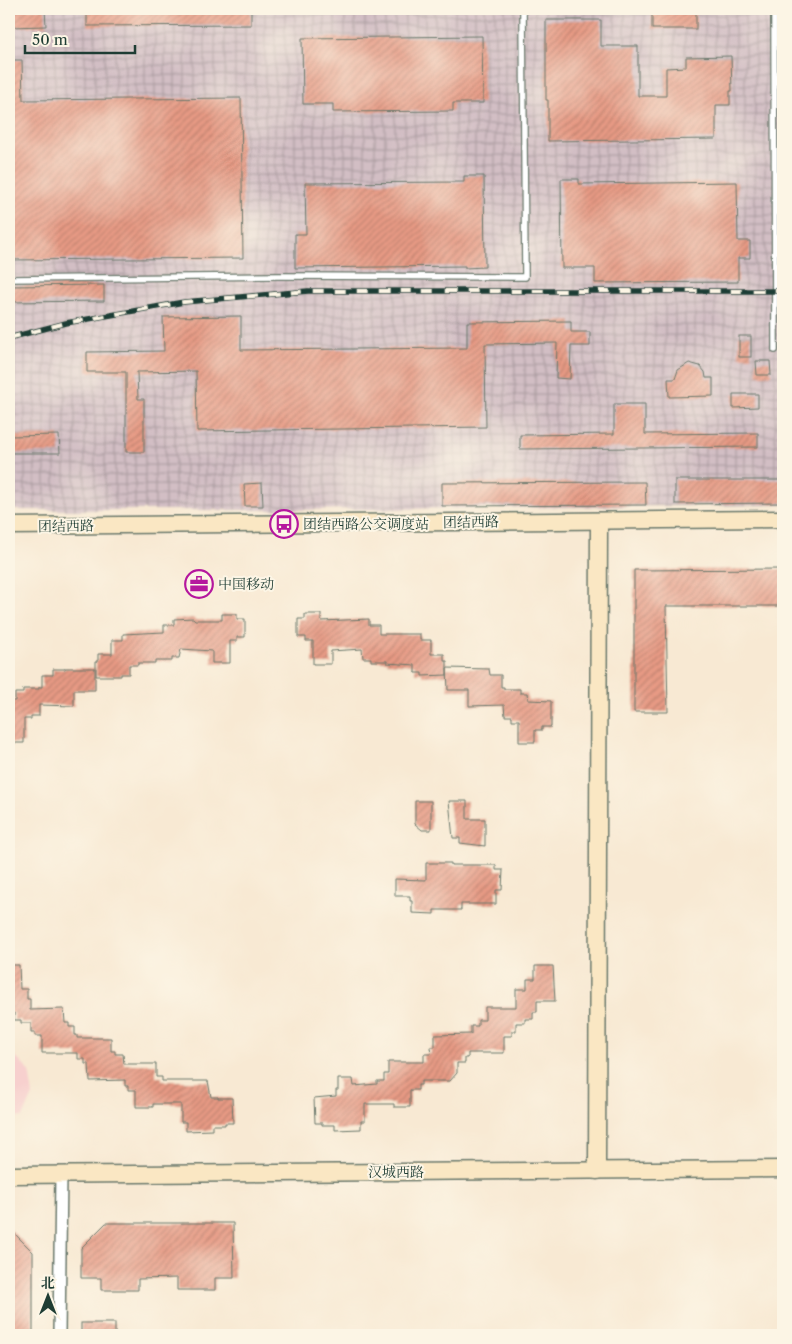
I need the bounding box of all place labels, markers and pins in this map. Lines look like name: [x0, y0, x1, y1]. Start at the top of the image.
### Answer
bus stop icon: 团结西路公交调度站: [269, 509, 299, 539]
place label: 团结西路公交调度站: [303, 515, 429, 533]
office icon: 中国移动: [184, 569, 214, 599]
place label: 中国移动: [218, 575, 274, 593]

